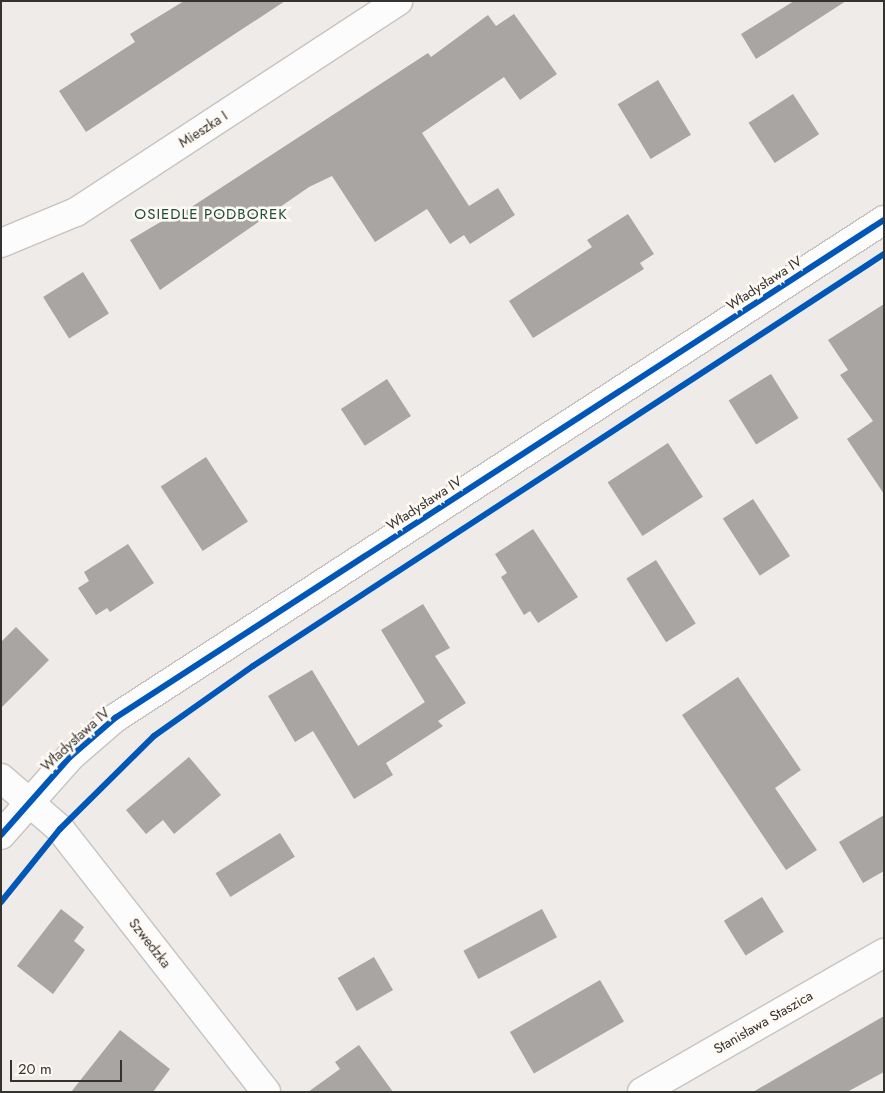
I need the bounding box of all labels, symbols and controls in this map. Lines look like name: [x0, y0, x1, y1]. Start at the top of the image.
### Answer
street label: Mieszka I: [175, 107, 231, 151]
district label: OSIEDLE PODBOREK: [132, 206, 290, 224]
street label: Władysława IV: [723, 252, 805, 314]
street label: Władysława IV: [383, 472, 465, 534]
street label: Władysława IV: [37, 704, 113, 774]
street label: Szwedzka: [125, 915, 175, 971]
street label: Stanisława Staszica: [710, 987, 816, 1057]
scale bar: [12, 1050, 125, 1082]
text: 20 m: [18, 1058, 52, 1080]

